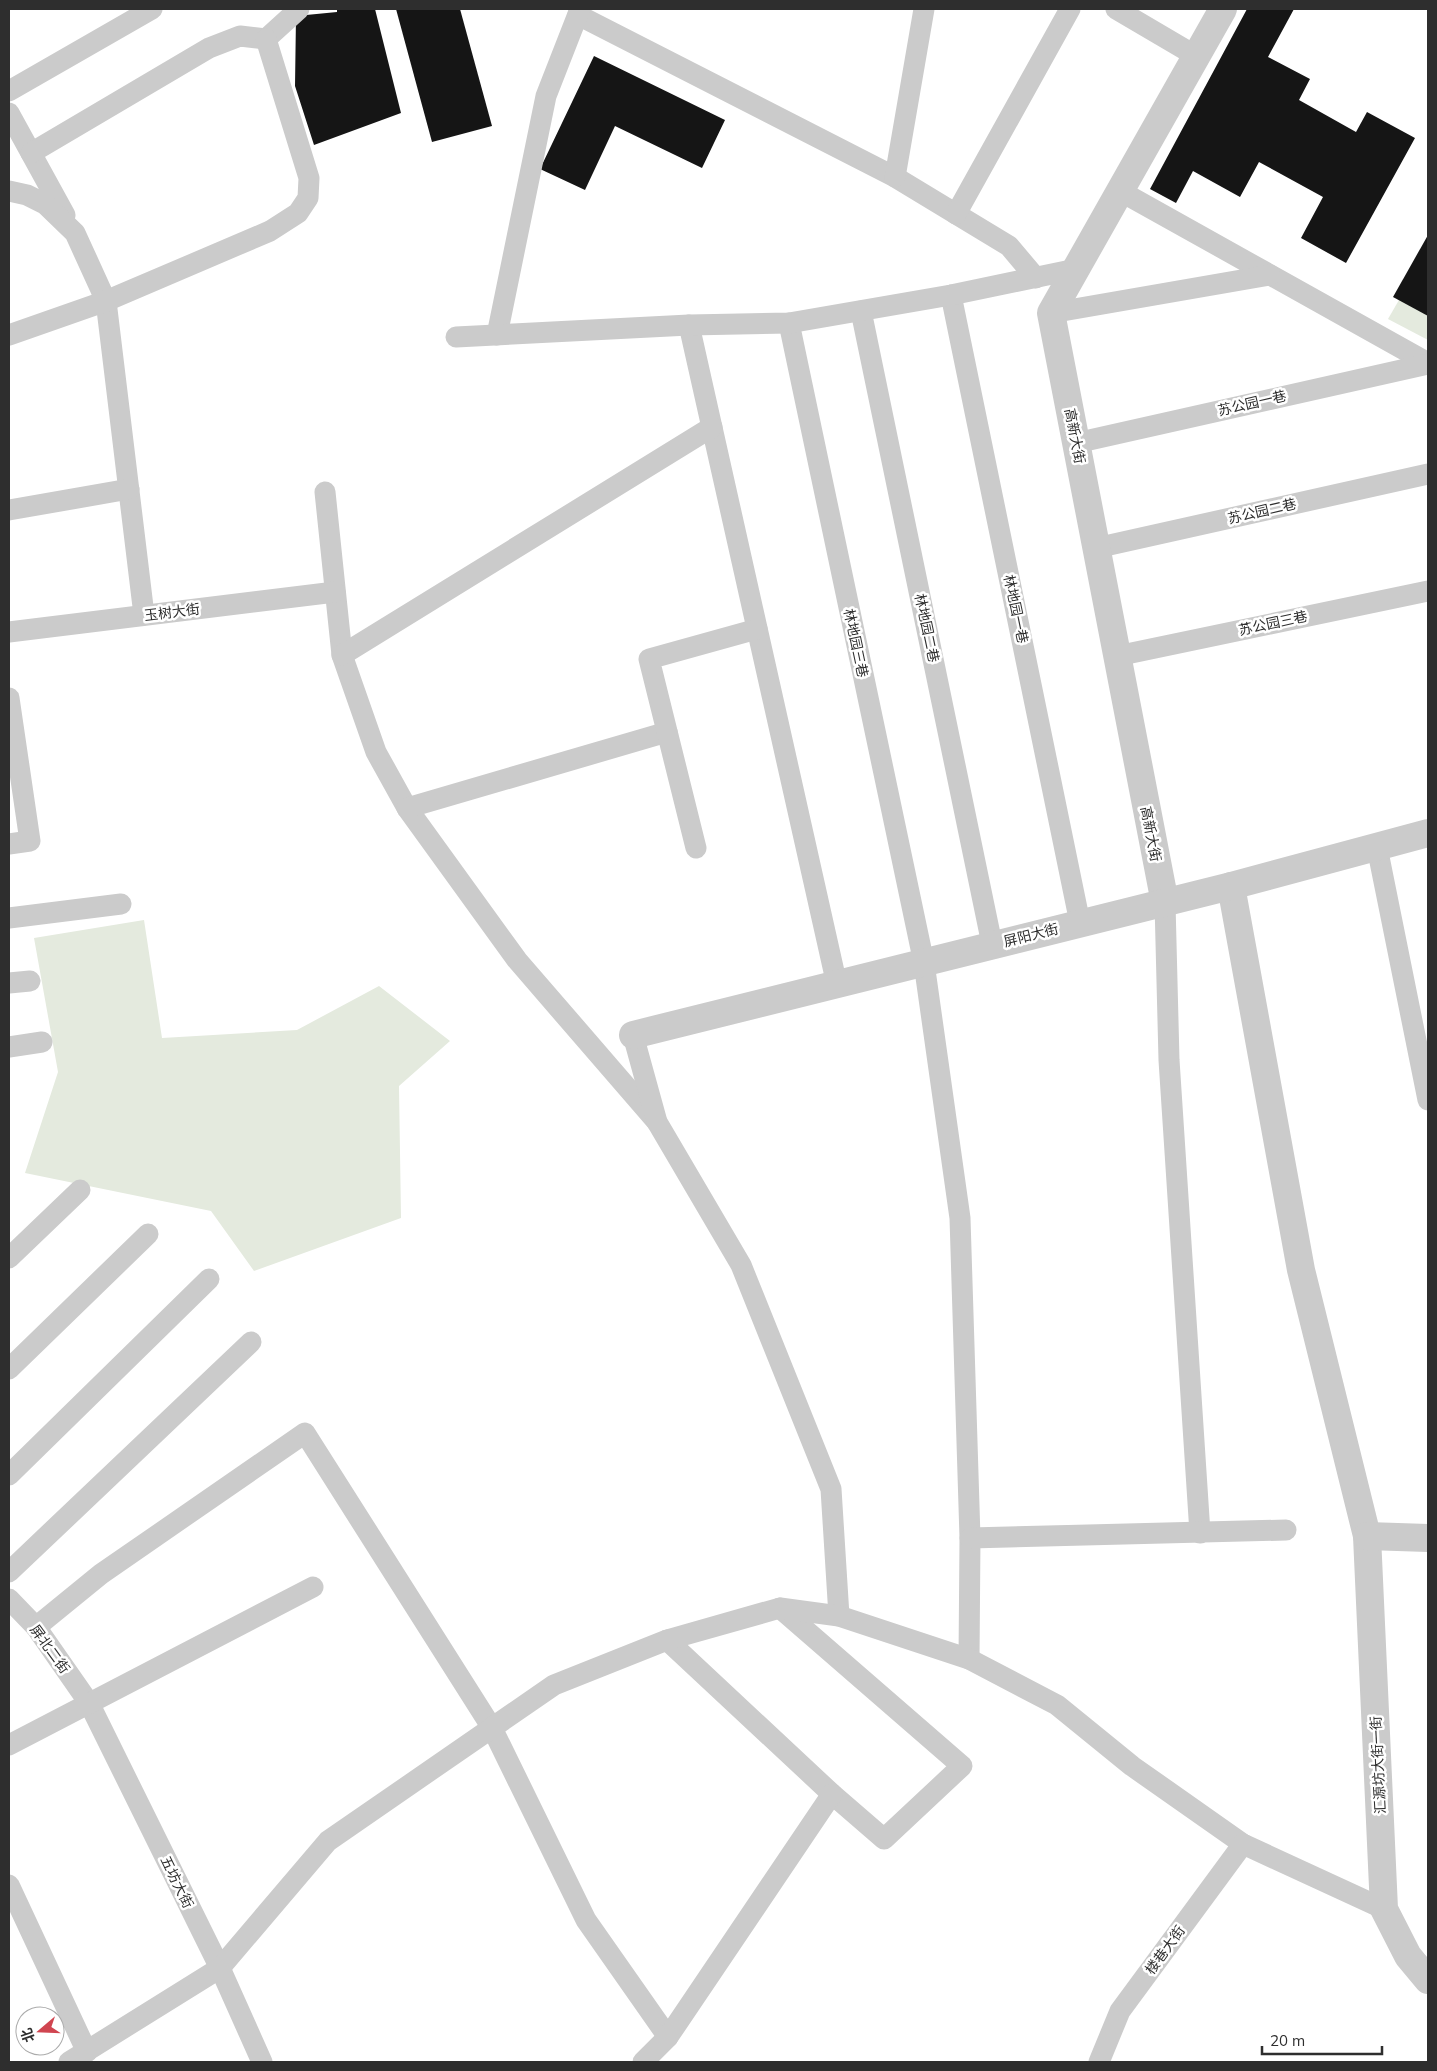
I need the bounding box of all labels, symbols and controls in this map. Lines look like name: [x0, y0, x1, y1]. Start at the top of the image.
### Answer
street label: 苏公园一巷: [1216, 386, 1288, 420]
street label: 高新大街: [1061, 407, 1089, 465]
street label: 苏公园二巷: [1226, 494, 1298, 528]
street label: 林地园一巷: [1000, 573, 1032, 645]
street label: 林地园二巷: [911, 592, 943, 664]
street label: 玉树大街: [143, 600, 201, 624]
street label: 林地园三巷: [840, 607, 872, 679]
street label: 苏公园三巷: [1237, 607, 1309, 639]
street label: 高新大街: [1137, 805, 1165, 863]
street label: 屏阳大街: [1002, 919, 1060, 951]
street label: 屏北二街: [26, 1621, 74, 1677]
street label: 汇源坊大街一街: [1366, 1716, 1390, 1814]
street label: 五坊大街: [157, 1853, 197, 1911]
street label: 楼巷大街: [1141, 1922, 1189, 1978]
north arrow: [15, 2006, 65, 2056]
scale bar: [1262, 2024, 1382, 2056]
text: 北: [17, 2026, 38, 2045]
text: 20 m: [1270, 2031, 1305, 2050]

